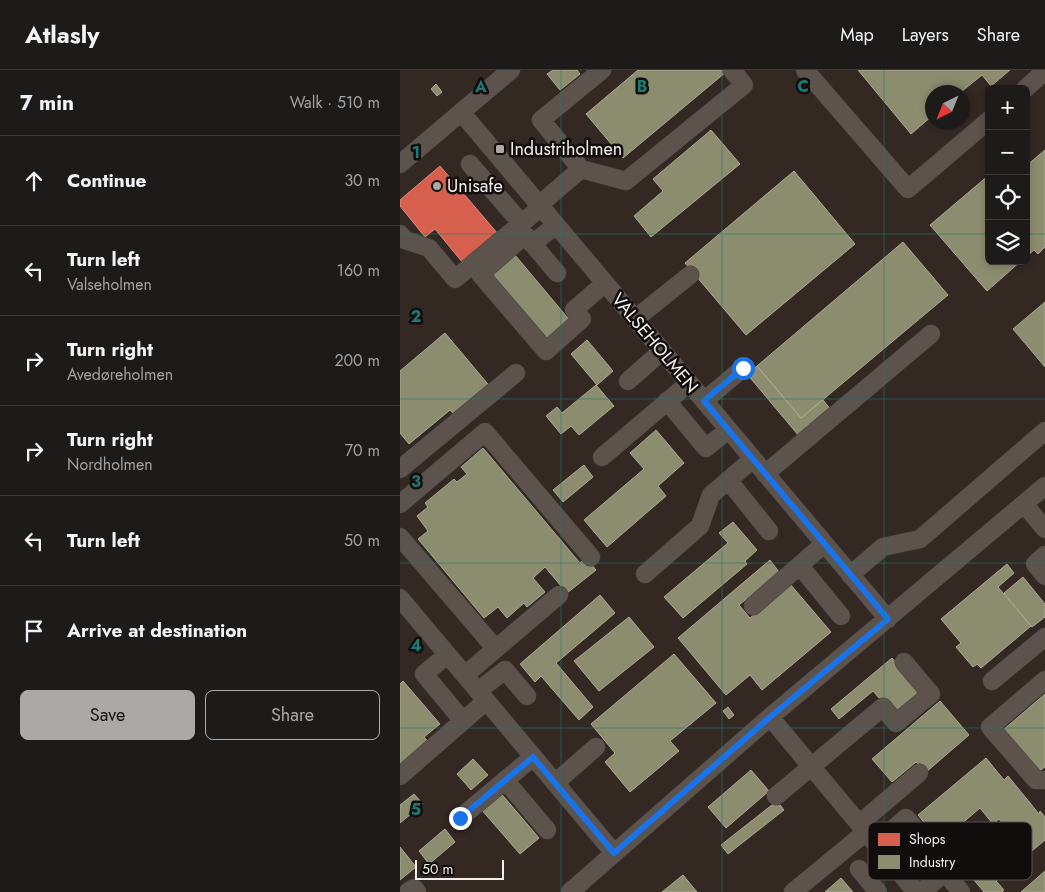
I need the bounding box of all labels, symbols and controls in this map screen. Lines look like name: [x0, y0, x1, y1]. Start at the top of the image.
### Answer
text: Atlasly: [25, 17, 100, 52]
text: Map: [840, 22, 874, 48]
text: Layers: [902, 22, 949, 48]
text: Share: [977, 22, 1020, 48]
text: A: [474, 75, 487, 98]
text: B: [637, 75, 647, 98]
text: C: [797, 75, 809, 98]
north arrow: [925, 85, 970, 130]
map controls: [985, 85, 1030, 265]
button: +: [985, 85, 1030, 130]
text: 7 min: [20, 88, 74, 118]
text: Walk · 510 m: [290, 91, 380, 114]
button: −: [985, 130, 1030, 175]
place label: Industriholmen: [510, 136, 622, 162]
text: 1: [412, 141, 420, 164]
marker: Industriholmen: [494, 143, 506, 155]
icon: ahead: [20, 167, 48, 195]
text: Continue: [67, 167, 146, 194]
text: 30 m: [344, 169, 380, 192]
place label: Unisafe: [447, 173, 503, 199]
button: locate: [985, 175, 1030, 220]
marker: Unisafe: [431, 180, 443, 192]
button: layers: [985, 220, 1030, 265]
text: Turn left: [67, 246, 140, 273]
icon: left: [20, 257, 48, 285]
text: 160 m: [337, 259, 380, 282]
text: Valseholmen: [67, 273, 152, 296]
street label: VALSEHOLMEN: [605, 287, 705, 399]
text: 2: [411, 305, 421, 328]
text: Turn right: [67, 336, 153, 363]
icon: right: [20, 347, 48, 375]
text: 200 m: [334, 349, 380, 372]
route start: [732, 357, 755, 380]
text: Avedøreholmen: [67, 363, 173, 386]
text: Turn right: [67, 426, 153, 453]
icon: right: [20, 437, 48, 465]
text: 70 m: [345, 439, 380, 462]
text: Nordholmen: [67, 453, 153, 476]
text: 3: [411, 470, 421, 493]
icon: left: [20, 527, 48, 555]
text: Turn left: [67, 527, 140, 554]
text: 50 m: [344, 529, 380, 552]
icon: arrive: [20, 617, 48, 645]
text: Arrive at destination: [67, 617, 247, 644]
text: 4: [410, 634, 422, 657]
button: Save: [20, 690, 195, 740]
button: Share: [205, 690, 380, 740]
text: 5: [411, 798, 421, 821]
route end: [449, 807, 472, 830]
legend: [868, 822, 1032, 880]
text: Shops: [909, 829, 946, 849]
text: Industry: [909, 852, 956, 872]
scale bar: [415, 857, 504, 880]
text: 50 m: [422, 859, 453, 879]

